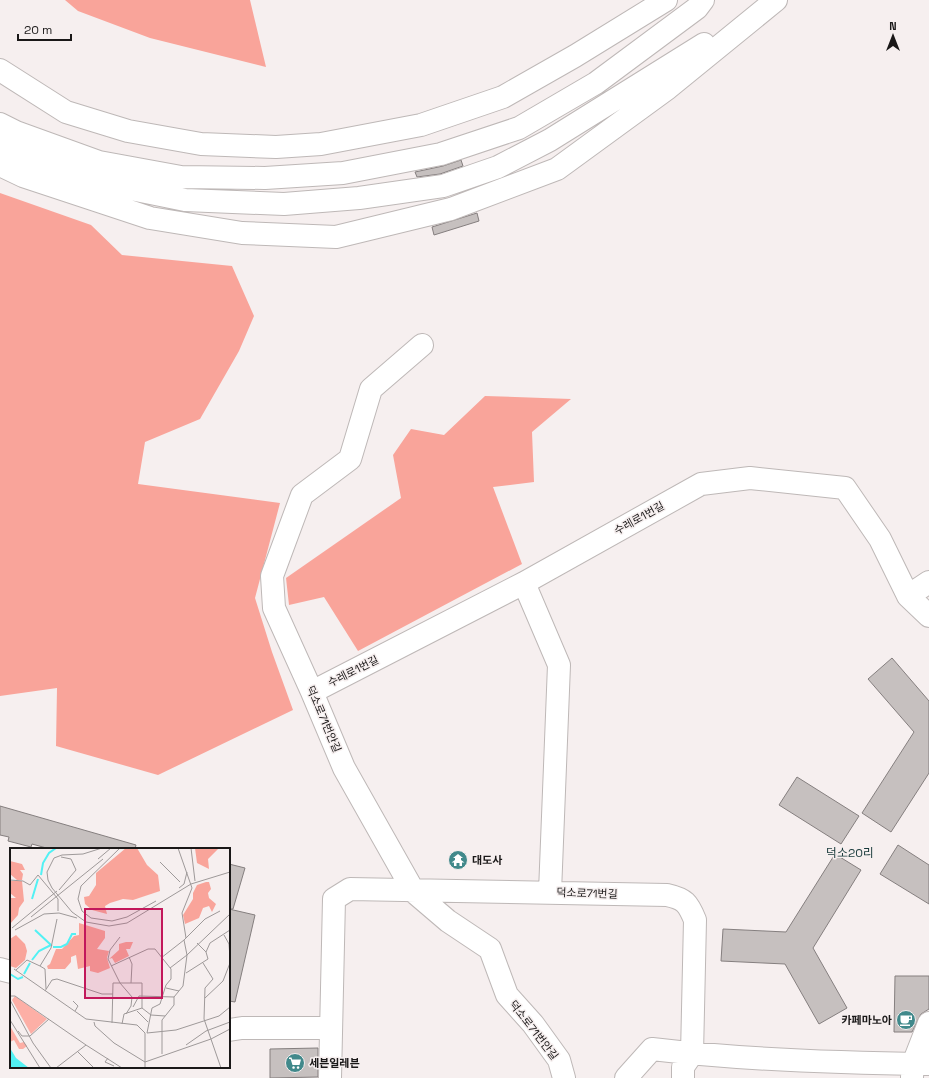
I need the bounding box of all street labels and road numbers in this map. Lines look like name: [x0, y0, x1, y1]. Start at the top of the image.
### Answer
street label: 수레로1번길: [611, 498, 667, 538]
street label: 수레로1번길: [325, 652, 381, 690]
street label: 덕소로71번안길: [304, 683, 344, 755]
street label: 덕소로71번길: [556, 885, 618, 901]
street label: 덕소로71번안길: [506, 998, 562, 1062]

